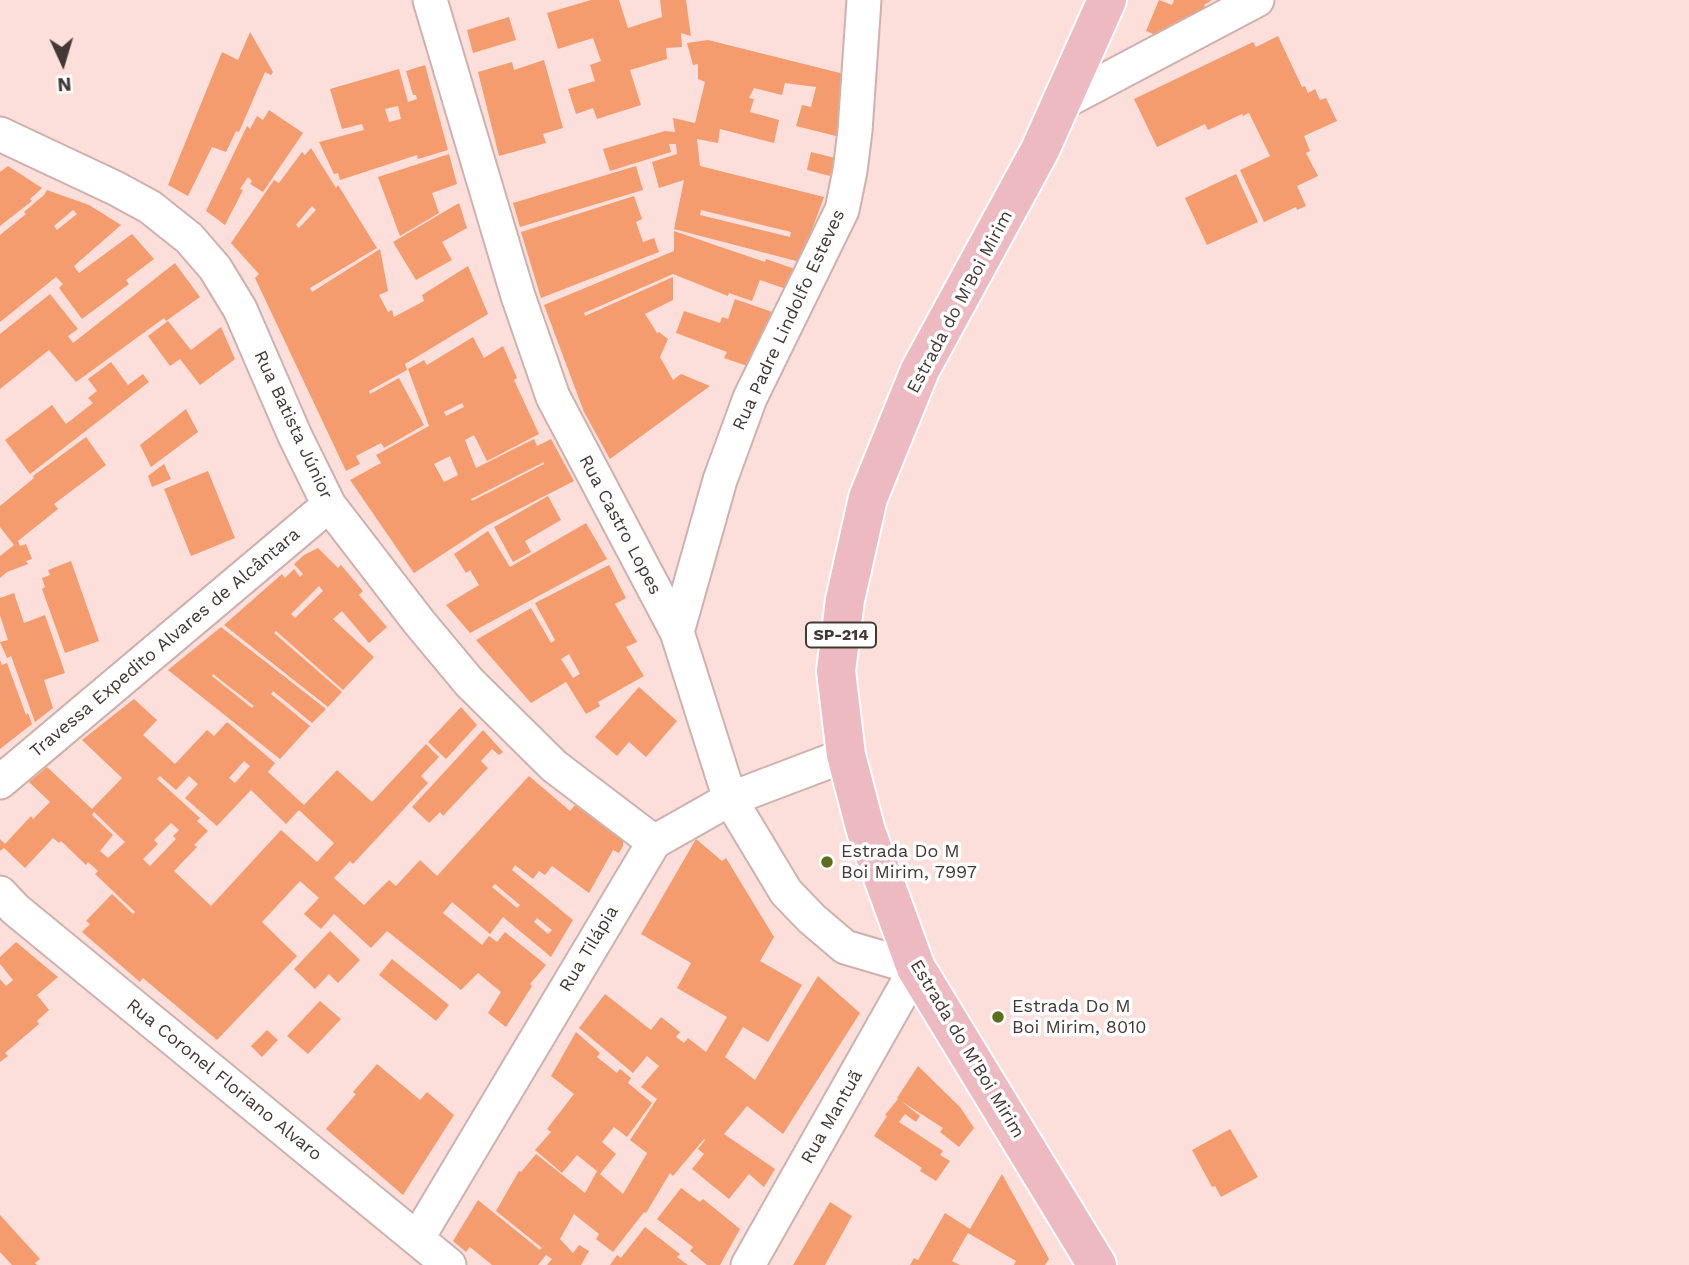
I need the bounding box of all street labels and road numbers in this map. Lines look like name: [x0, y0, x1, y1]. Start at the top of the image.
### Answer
street label: Rua Padre Lindolfo Esteves: [728, 206, 850, 434]
street label: Estrada do M'Boi Mirim: [903, 207, 1017, 397]
street label: Rua Batista Júnior: [249, 347, 337, 503]
street label: Rua Castro Lopes: [574, 451, 666, 599]
street label: Travessa Expedito Alvares de Alcântara: [26, 524, 304, 762]
road number: SP-214: [806, 622, 876, 648]
street label: Rua Tilápia: [555, 902, 623, 996]
street label: Estrada do M'Boi Mirim: [905, 956, 1029, 1142]
street label: Rua Coronel Floriano Alvaro: [122, 994, 326, 1166]
street label: Rua Mantuã: [797, 1066, 867, 1168]

